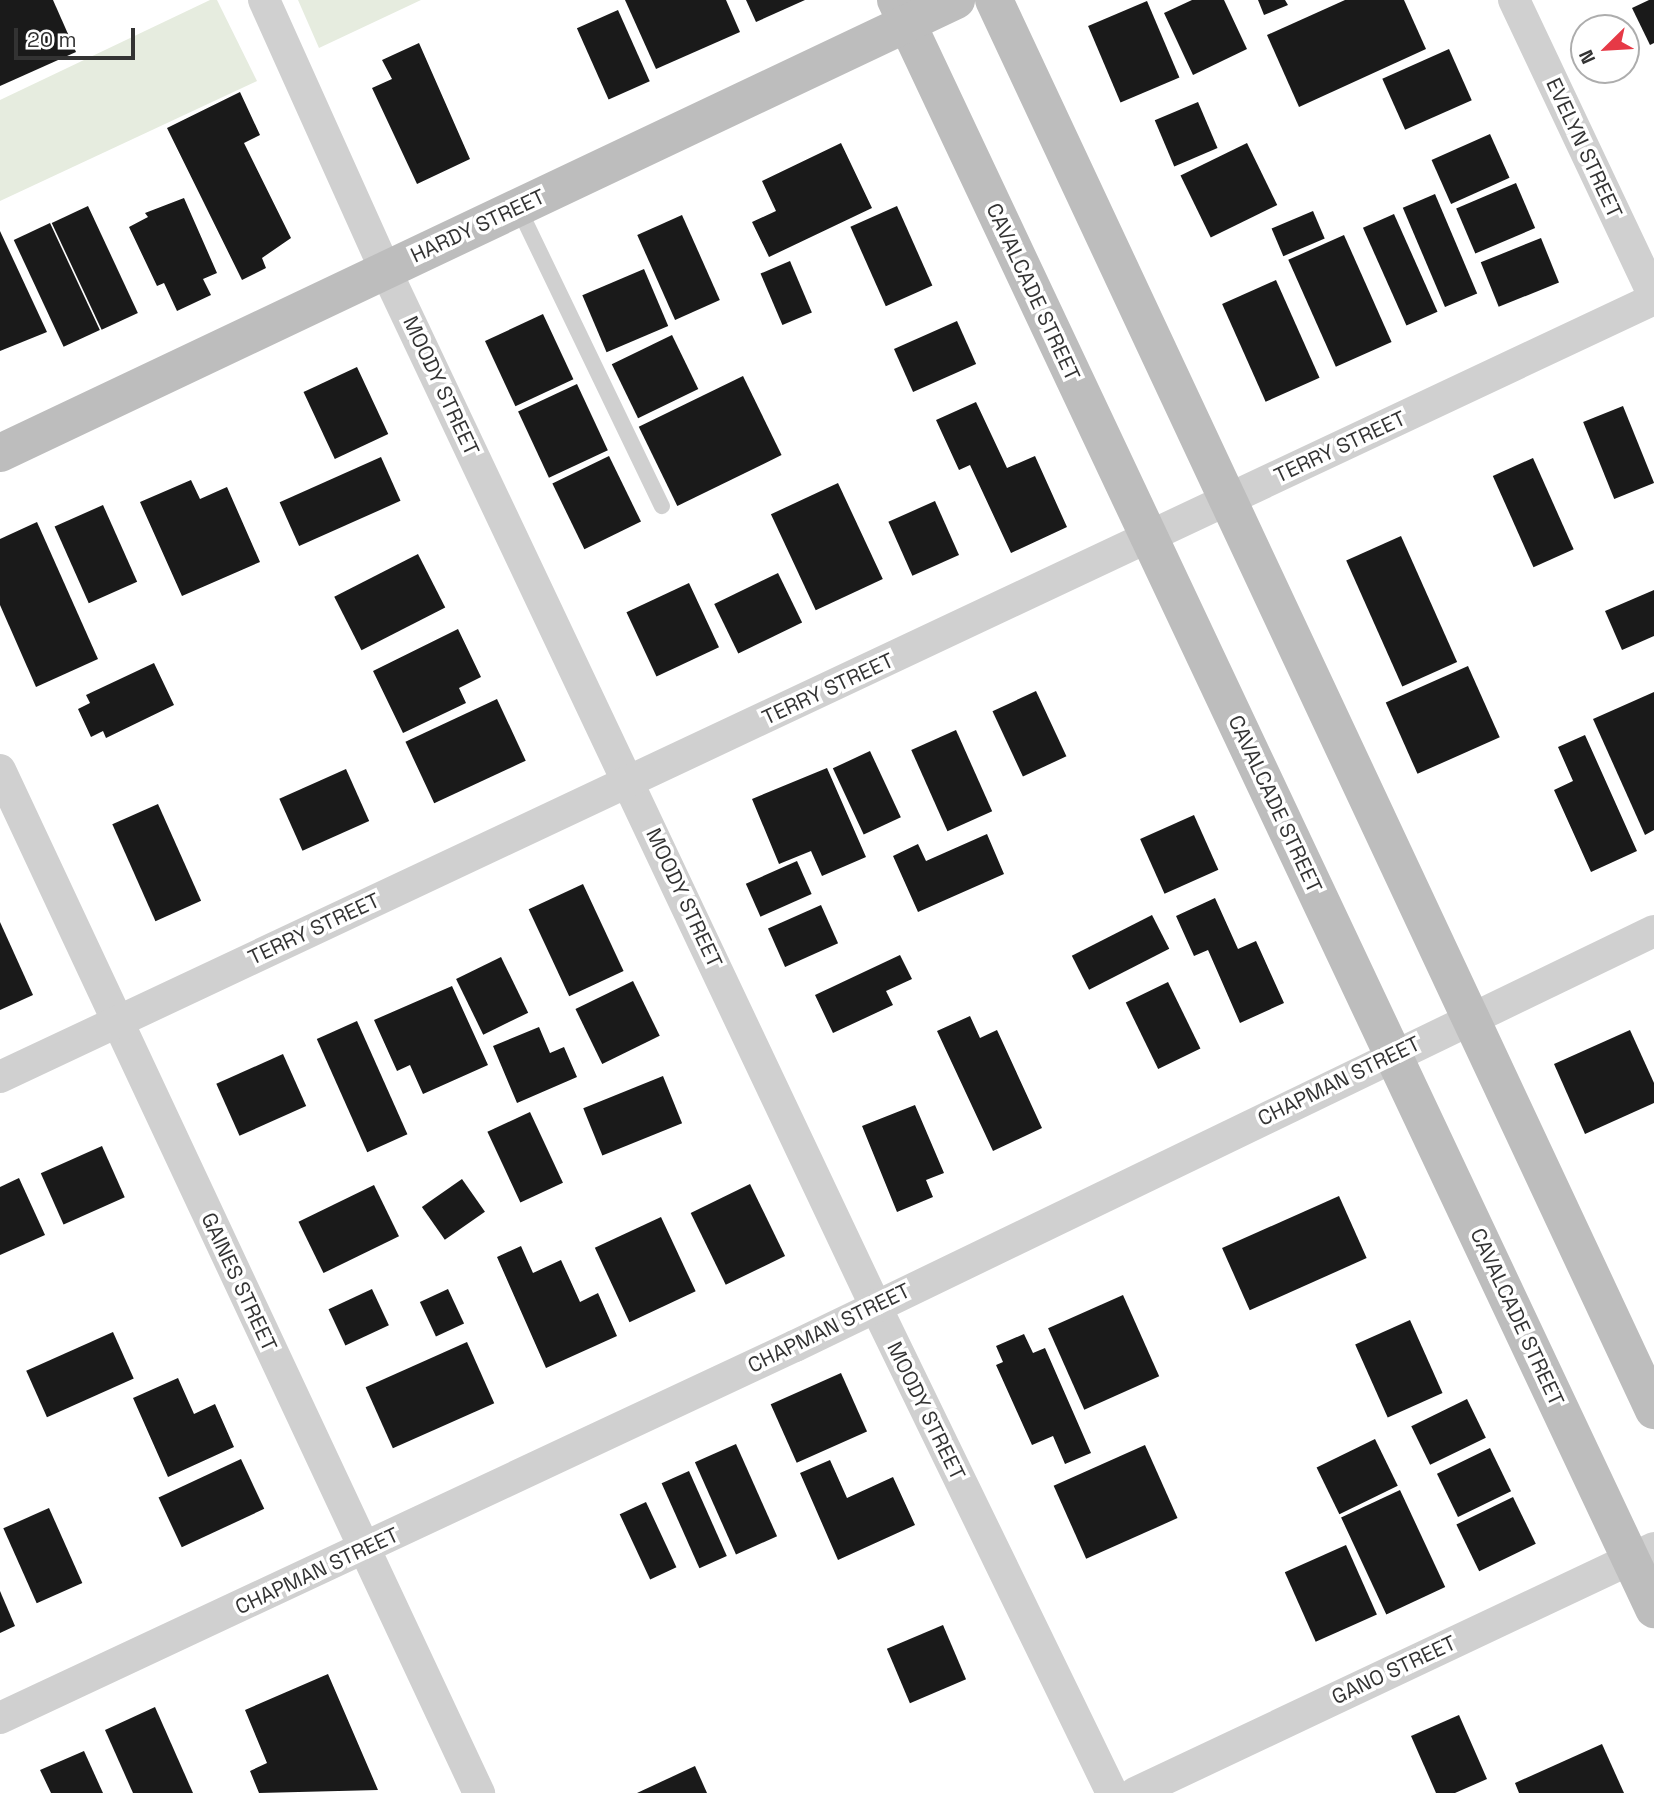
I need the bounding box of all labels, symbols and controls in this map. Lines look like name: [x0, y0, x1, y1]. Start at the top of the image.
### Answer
scale bar: [18, 14, 138, 58]
north arrow: [1570, 14, 1640, 84]
text: 20 m: [27, 26, 77, 53]
text: N: [1573, 46, 1601, 68]
street label: EVELYN STREET: [1541, 74, 1627, 222]
street label: HARDY STREET: [407, 184, 549, 268]
street label: CAVALCADE STREET: [981, 199, 1085, 385]
street label: MOODY STREET: [398, 312, 484, 460]
street label: TERRY STREET: [1270, 405, 1410, 489]
street label: TERRY STREET: [758, 647, 898, 731]
street label: CAVALCADE STREET: [1223, 711, 1327, 897]
street label: MOODY STREET: [641, 824, 727, 972]
street label: TERRY STREET: [244, 887, 384, 971]
street label: CHAPMAN STREET: [1254, 1031, 1424, 1131]
street label: GAINES STREET: [196, 1209, 282, 1355]
street label: CAVALCADE STREET: [1465, 1224, 1569, 1410]
street label: CHAPMAN STREET: [744, 1278, 914, 1378]
street label: MOODY STREET: [882, 1338, 970, 1484]
street label: CHAPMAN STREET: [231, 1522, 403, 1620]
street label: GANO STREET: [1328, 1630, 1460, 1710]

